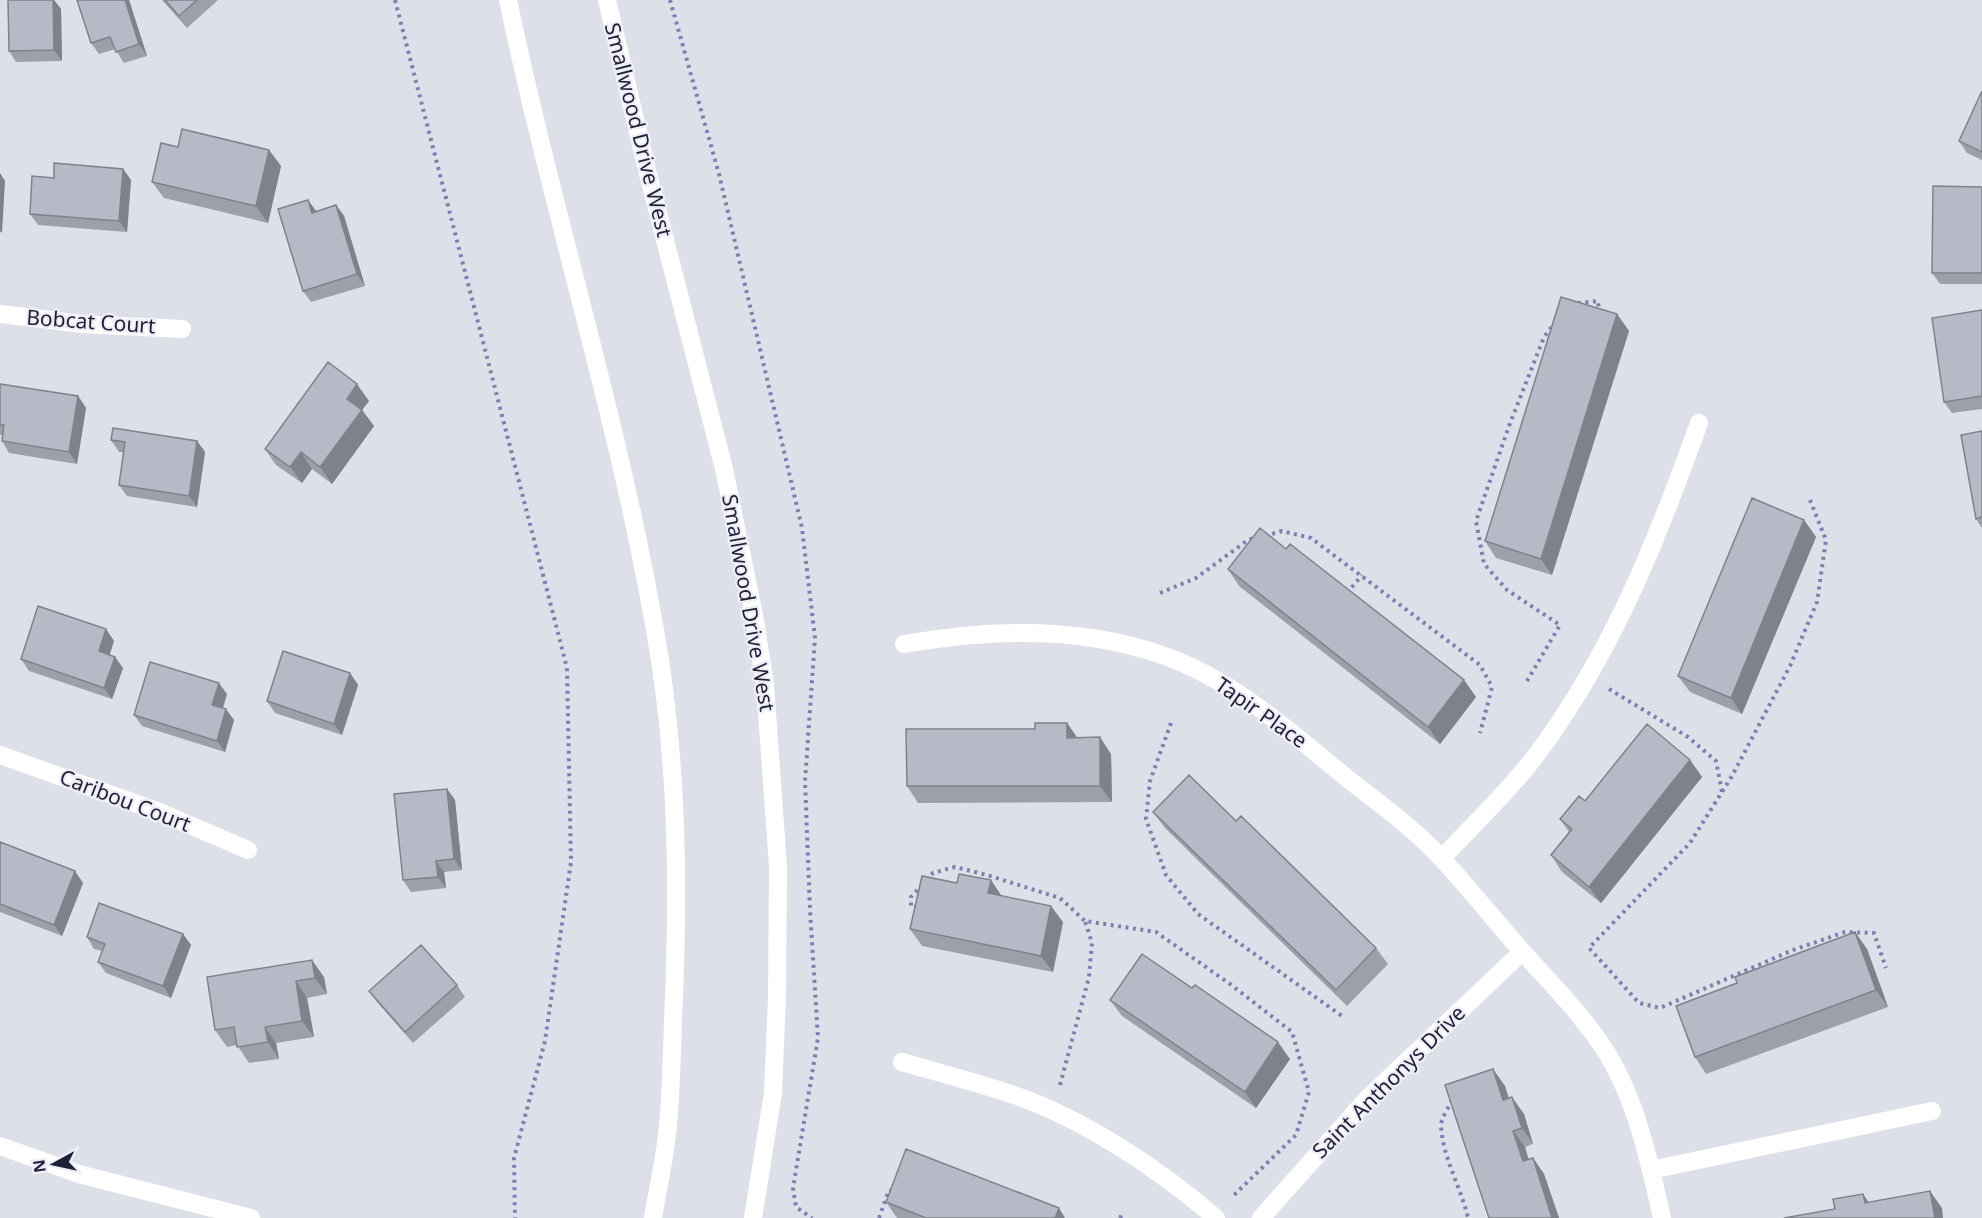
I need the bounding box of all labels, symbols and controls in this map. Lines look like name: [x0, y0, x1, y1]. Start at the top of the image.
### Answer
street label: Smallwood Drive West: [599, 20, 679, 240]
street label: Bobcat Court: [26, 303, 157, 340]
street label: Smallwood Drive West: [716, 492, 782, 714]
street label: Tapir Place: [1210, 670, 1313, 754]
street label: Caribou Court: [56, 762, 195, 838]
street label: Saint Anthonys Drive: [1306, 999, 1471, 1164]
north arrow: [24, 1134, 84, 1194]
text: N: [27, 1158, 51, 1174]

